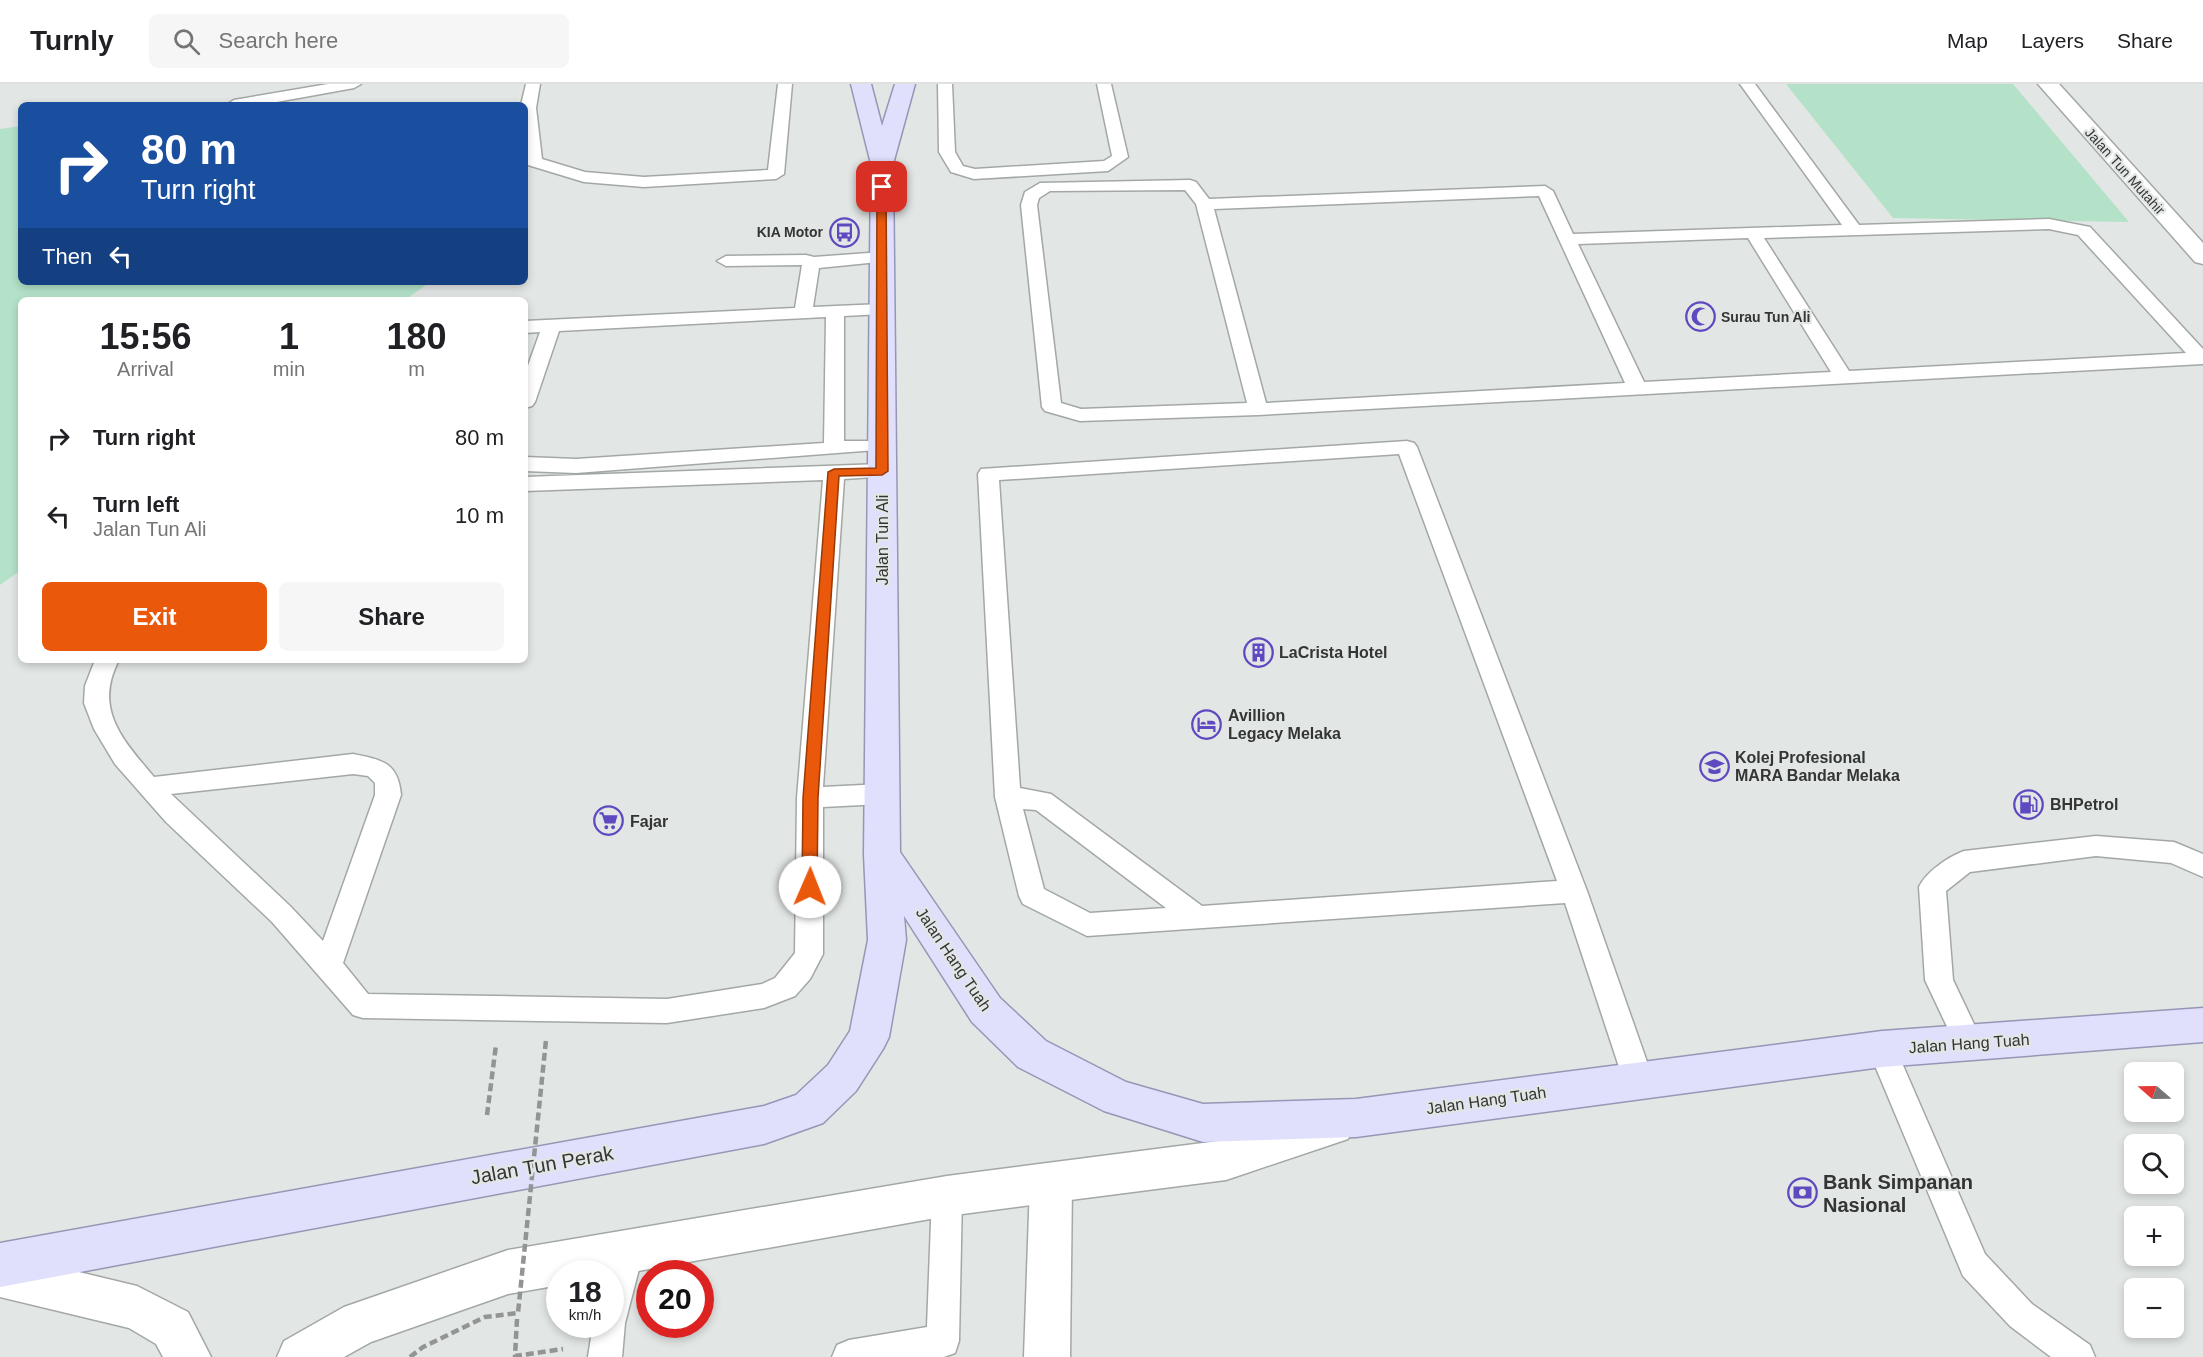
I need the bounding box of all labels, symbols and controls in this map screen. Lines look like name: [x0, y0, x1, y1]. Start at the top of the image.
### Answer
search box: [149, 14, 569, 68]
text: Turnly: [30, 25, 113, 56]
icon: search: [170, 25, 203, 58]
text: Search here: [218, 28, 338, 53]
text: Map: [1947, 29, 1988, 52]
text: Layers: [2021, 29, 2084, 52]
text: Share: [2117, 29, 2173, 52]
street label: Jalan Tun Mutahir: [2082, 124, 2168, 218]
icon: right: [42, 126, 120, 204]
text: 80 m: [141, 126, 237, 173]
pin: [856, 161, 907, 212]
icon: arrive: [865, 170, 898, 203]
text: Turn right: [141, 175, 256, 205]
bus stop icon: KIA Motor: [828, 216, 860, 248]
place label: KIA Motor: [757, 224, 824, 240]
icon: left: [104, 240, 137, 273]
text: Then: [42, 244, 92, 269]
mosque icon: Surau Tun Ali: [1684, 301, 1716, 333]
place label: Surau Tun Ali: [1721, 309, 1810, 325]
text: 15:56: [99, 316, 191, 357]
text: 1: [279, 316, 299, 357]
text: 180: [386, 316, 447, 357]
text: Arrival: [117, 358, 174, 380]
text: min: [273, 358, 305, 380]
text: m: [408, 358, 425, 380]
icon: right: [42, 422, 75, 455]
text: Turn right: [93, 425, 195, 450]
text: 80 m: [455, 425, 504, 450]
text: Turn left: [93, 492, 179, 517]
street label: Jalan Tun Ali: [874, 495, 891, 585]
icon: left: [42, 500, 75, 533]
text: 10 m: [455, 503, 504, 528]
text: Jalan Tun Ali: [93, 518, 206, 540]
button: Exit: [42, 582, 267, 651]
button: Share: [279, 582, 504, 651]
building icon: LaCrista Hotel: [1242, 636, 1274, 668]
place label: LaCrista Hotel: [1279, 644, 1387, 661]
place label: Avillion Legacy Melaka: [1228, 707, 1341, 742]
hotel icon: Avillion Legacy Melaka: [1191, 708, 1223, 740]
place label: Kolej Profesional MARA Bandar Melaka: [1735, 749, 1900, 784]
school or university icon: Kolej Profesional MARA Bandar Melaka: [1698, 750, 1730, 782]
fuel station icon: BHPetrol: [2013, 788, 2045, 820]
place label: BHPetrol: [2050, 796, 2118, 813]
supermarket icon: Fajar: [593, 805, 625, 837]
place label: Fajar: [630, 813, 668, 830]
position arrow: [778, 855, 842, 919]
street label: Jalan Hang Tuah: [913, 904, 994, 1014]
street label: Jalan Hang Tuah: [1908, 1031, 2030, 1056]
north arrow: [2124, 1062, 2184, 1122]
map controls: [2124, 1062, 2184, 1338]
street label: Jalan Hang Tuah: [1425, 1084, 1547, 1117]
button: search: [2124, 1134, 2184, 1194]
street label: Jalan Tun Perak: [469, 1141, 616, 1188]
place label: Bank Simpanan Nasional: [1823, 1171, 1973, 1216]
bank icon: Bank Simpanan Nasional: [1786, 1177, 1818, 1209]
button: +: [2124, 1206, 2184, 1266]
speed limit sign: 20: [636, 1260, 714, 1338]
text: 18: [568, 1275, 602, 1308]
button: −: [2124, 1278, 2184, 1338]
text: km/h: [569, 1306, 601, 1323]

